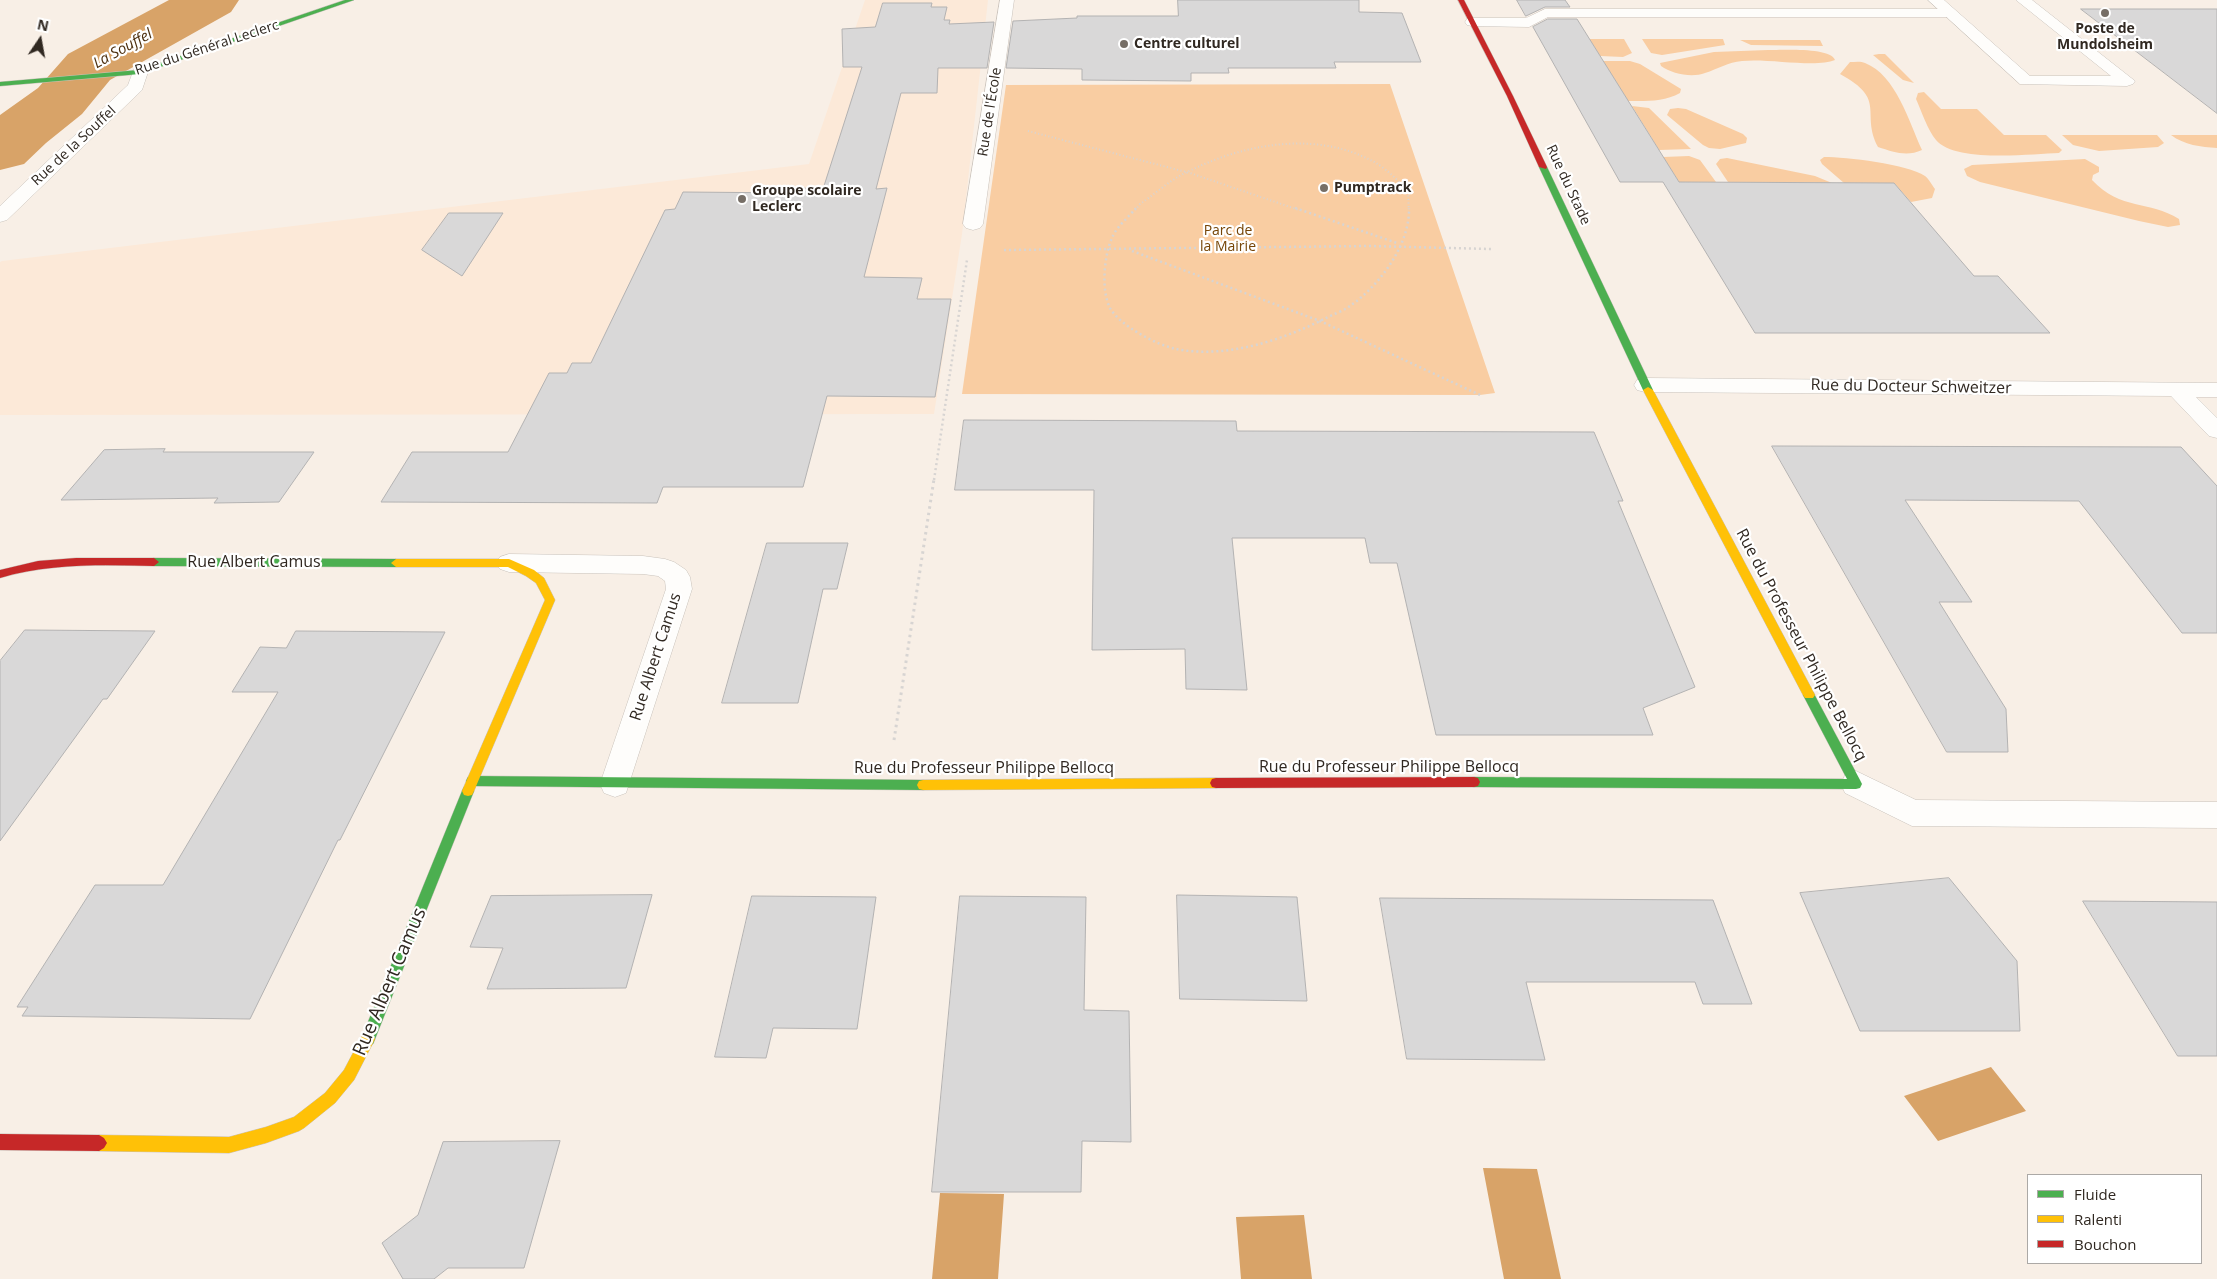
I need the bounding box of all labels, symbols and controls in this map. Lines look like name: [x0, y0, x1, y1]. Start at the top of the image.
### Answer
marker: Poste de Mundolsheim: [2099, 7, 2111, 19]
text: N: [36, 14, 51, 35]
north arrow: [15, 15, 65, 65]
street label: Rue du Général Leclerc: [133, 17, 281, 79]
place label: Poste de Mundolsheim: [2057, 21, 2153, 54]
water label: La Souffel: [90, 25, 156, 73]
place label: Centre culturel: [1134, 36, 1240, 52]
marker: Centre culturel: [1118, 38, 1130, 50]
street label: Rue de l'École: [975, 66, 1005, 158]
street label: Rue de la Souffel: [28, 103, 120, 189]
street label: Rue du Stade: [1542, 142, 1594, 228]
place label: Pumptrack: [1334, 180, 1411, 196]
marker: Pumptrack: [1318, 182, 1330, 194]
place label: Groupe scolaire Leclerc: [752, 183, 862, 216]
marker: Groupe scolaire Leclerc: [736, 193, 748, 205]
park label: Parc de la Mairie: [1200, 223, 1256, 256]
street label: Rue du Docteur Schweitzer: [1810, 376, 2012, 398]
street label: Rue du Professeur Philippe Bellocq: [1731, 526, 1871, 764]
street label: Rue Albert Camus: [187, 552, 321, 572]
street label: Rue Albert Camus: [626, 591, 686, 723]
street label: Rue du Professeur Philippe Bellocq: [1259, 757, 1519, 777]
street label: Rue du Professeur Philippe Bellocq: [854, 758, 1114, 778]
street label: Rue Albert Camus: [349, 905, 431, 1059]
legend: [2027, 1174, 2202, 1264]
text: Fluide: [2074, 1184, 2116, 1204]
text: Ralenti: [2074, 1209, 2122, 1229]
text: Bouchon: [2074, 1234, 2137, 1254]

